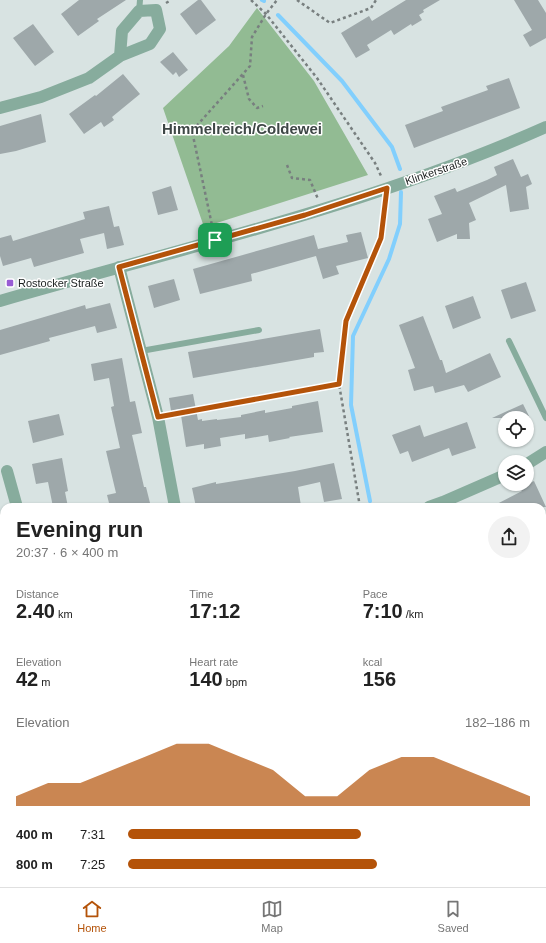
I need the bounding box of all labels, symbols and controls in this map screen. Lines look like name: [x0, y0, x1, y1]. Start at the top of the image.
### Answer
district label: Himmelreich/Coldewei: [162, 120, 322, 137]
street label: Klinkerstraße: [403, 155, 469, 187]
pin: [198, 223, 232, 257]
icon: arrive: [204, 229, 226, 251]
place label: Rostocker Straße: [18, 277, 104, 289]
marker: Rostocker Straße: [5, 278, 15, 288]
map controls: [498, 411, 534, 491]
button: locate: [498, 411, 534, 447]
button: layers: [498, 455, 534, 491]
button: share: [488, 516, 530, 558]
text: Evening run: [16, 517, 143, 542]
text: 20:37 · 6 × 400 m: [16, 545, 118, 560]
text: Distance: [16, 588, 59, 600]
text: Time: [189, 588, 213, 600]
text: Pace: [363, 588, 388, 600]
text: 2.40: [16, 600, 55, 622]
text: 17:12: [189, 600, 240, 622]
text: 7:10: [363, 600, 403, 622]
text: km: [55, 608, 73, 620]
text: /km: [403, 608, 423, 620]
text: Elevation: [16, 656, 61, 668]
text: Heart rate: [189, 656, 238, 668]
text: kcal: [363, 656, 382, 668]
text: 42: [16, 668, 38, 690]
text: 140: [189, 668, 223, 690]
text: 156: [363, 668, 396, 690]
text: m: [38, 676, 50, 688]
text: bpm: [223, 676, 247, 688]
text: Elevation: [16, 715, 69, 730]
text: 182–186 m: [465, 715, 530, 730]
text: 400 m: [16, 827, 53, 842]
text: 7:31: [80, 827, 105, 842]
text: 800 m: [16, 857, 53, 872]
text: 7:25: [80, 857, 105, 872]
tab: Home: [77, 898, 107, 934]
tab: Map: [261, 898, 283, 934]
tab: Saved: [438, 898, 469, 934]

